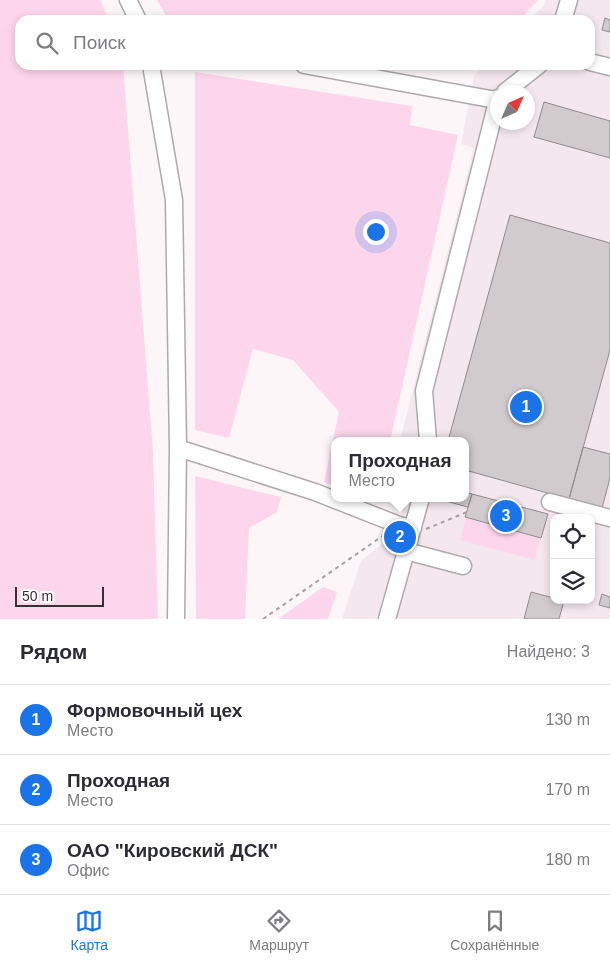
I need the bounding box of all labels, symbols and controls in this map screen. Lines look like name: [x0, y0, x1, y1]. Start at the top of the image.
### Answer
search box: [15, 15, 595, 70]
icon: search: [33, 29, 61, 57]
text: Поиск: [73, 32, 126, 53]
north arrow: [490, 85, 535, 130]
your location: [363, 219, 389, 245]
pin: 1: [510, 388, 542, 426]
popup: [331, 437, 469, 502]
text: Проходная: [348, 450, 452, 471]
text: Место: [348, 472, 395, 489]
pin: 3: [490, 497, 522, 535]
map controls: [550, 514, 595, 604]
button: locate: [550, 514, 595, 559]
pin: 2: [384, 518, 416, 556]
button: layers: [550, 559, 595, 604]
scale bar: [15, 584, 104, 607]
text: 50 m: [22, 588, 53, 604]
text: Рядом: [20, 640, 87, 663]
text: Найдено: 3: [507, 643, 590, 660]
text: Формовочный цех: [67, 700, 242, 721]
text: 1: [32, 711, 40, 728]
text: 130 m: [546, 711, 590, 728]
text: Место: [67, 722, 113, 739]
text: Проходная: [67, 770, 170, 791]
text: 2: [32, 781, 40, 798]
text: 170 m: [546, 781, 590, 798]
text: Место: [67, 792, 113, 809]
text: ОАО "Кировский ДСК": [67, 840, 278, 861]
text: 3: [32, 851, 40, 868]
text: 180 m: [546, 851, 590, 868]
text: Офис: [67, 862, 110, 879]
tab: Карта: [71, 907, 108, 953]
tab: Маршрут: [249, 907, 309, 953]
tab: Сохранённые: [450, 907, 539, 953]

